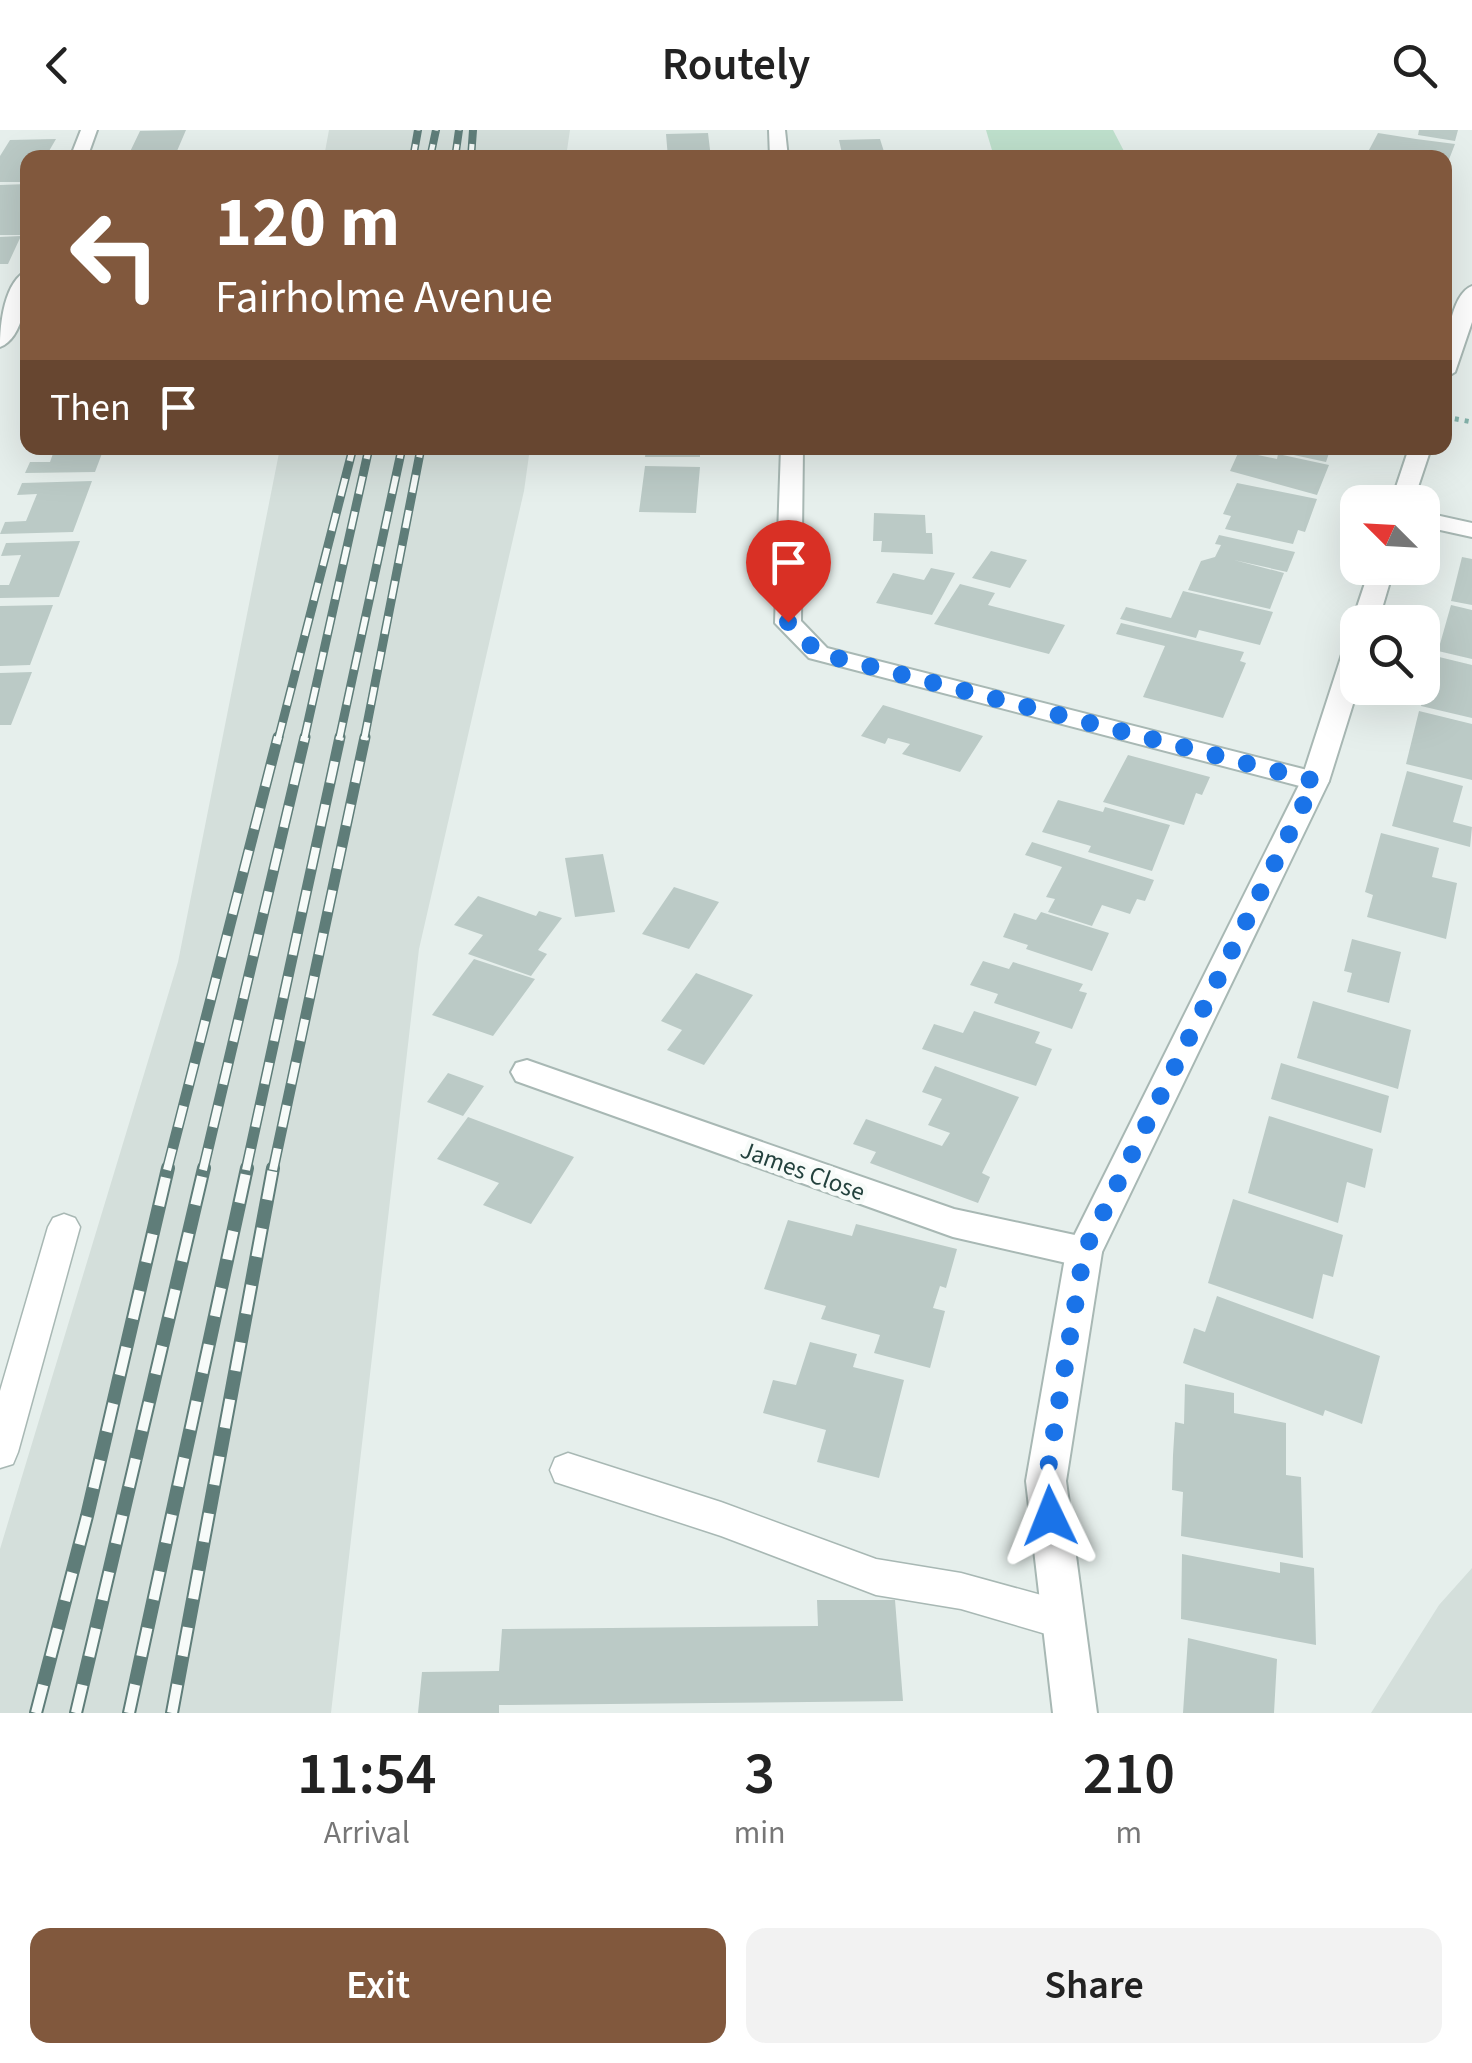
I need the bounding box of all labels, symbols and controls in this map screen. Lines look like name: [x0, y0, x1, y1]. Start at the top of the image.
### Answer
text: Routely: [662, 33, 810, 97]
icon: back: [30, 38, 85, 93]
icon: search: [1387, 38, 1442, 93]
text: 120 m: [215, 173, 400, 273]
icon: left: [50, 190, 180, 320]
text: Fairholme Avenue: [215, 266, 553, 330]
icon: arrive: [151, 380, 206, 435]
text: Then: [50, 381, 131, 435]
north arrow: [1340, 485, 1440, 585]
map controls: [1340, 485, 1440, 705]
pin: [746, 520, 831, 623]
icon: arrive: [761, 535, 816, 590]
button: search: [1340, 605, 1440, 705]
street label: James Close: [735, 1132, 870, 1210]
position arrow: [998, 1464, 1102, 1568]
text: 11:54: [297, 1732, 437, 1817]
text: 3: [744, 1732, 775, 1817]
text: 210: [1083, 1732, 1175, 1817]
text: Arrival: [324, 1810, 410, 1856]
text: min: [734, 1810, 786, 1856]
text: m: [1116, 1810, 1142, 1856]
button: Exit: [30, 1928, 726, 2043]
button: Share: [746, 1928, 1442, 2043]

